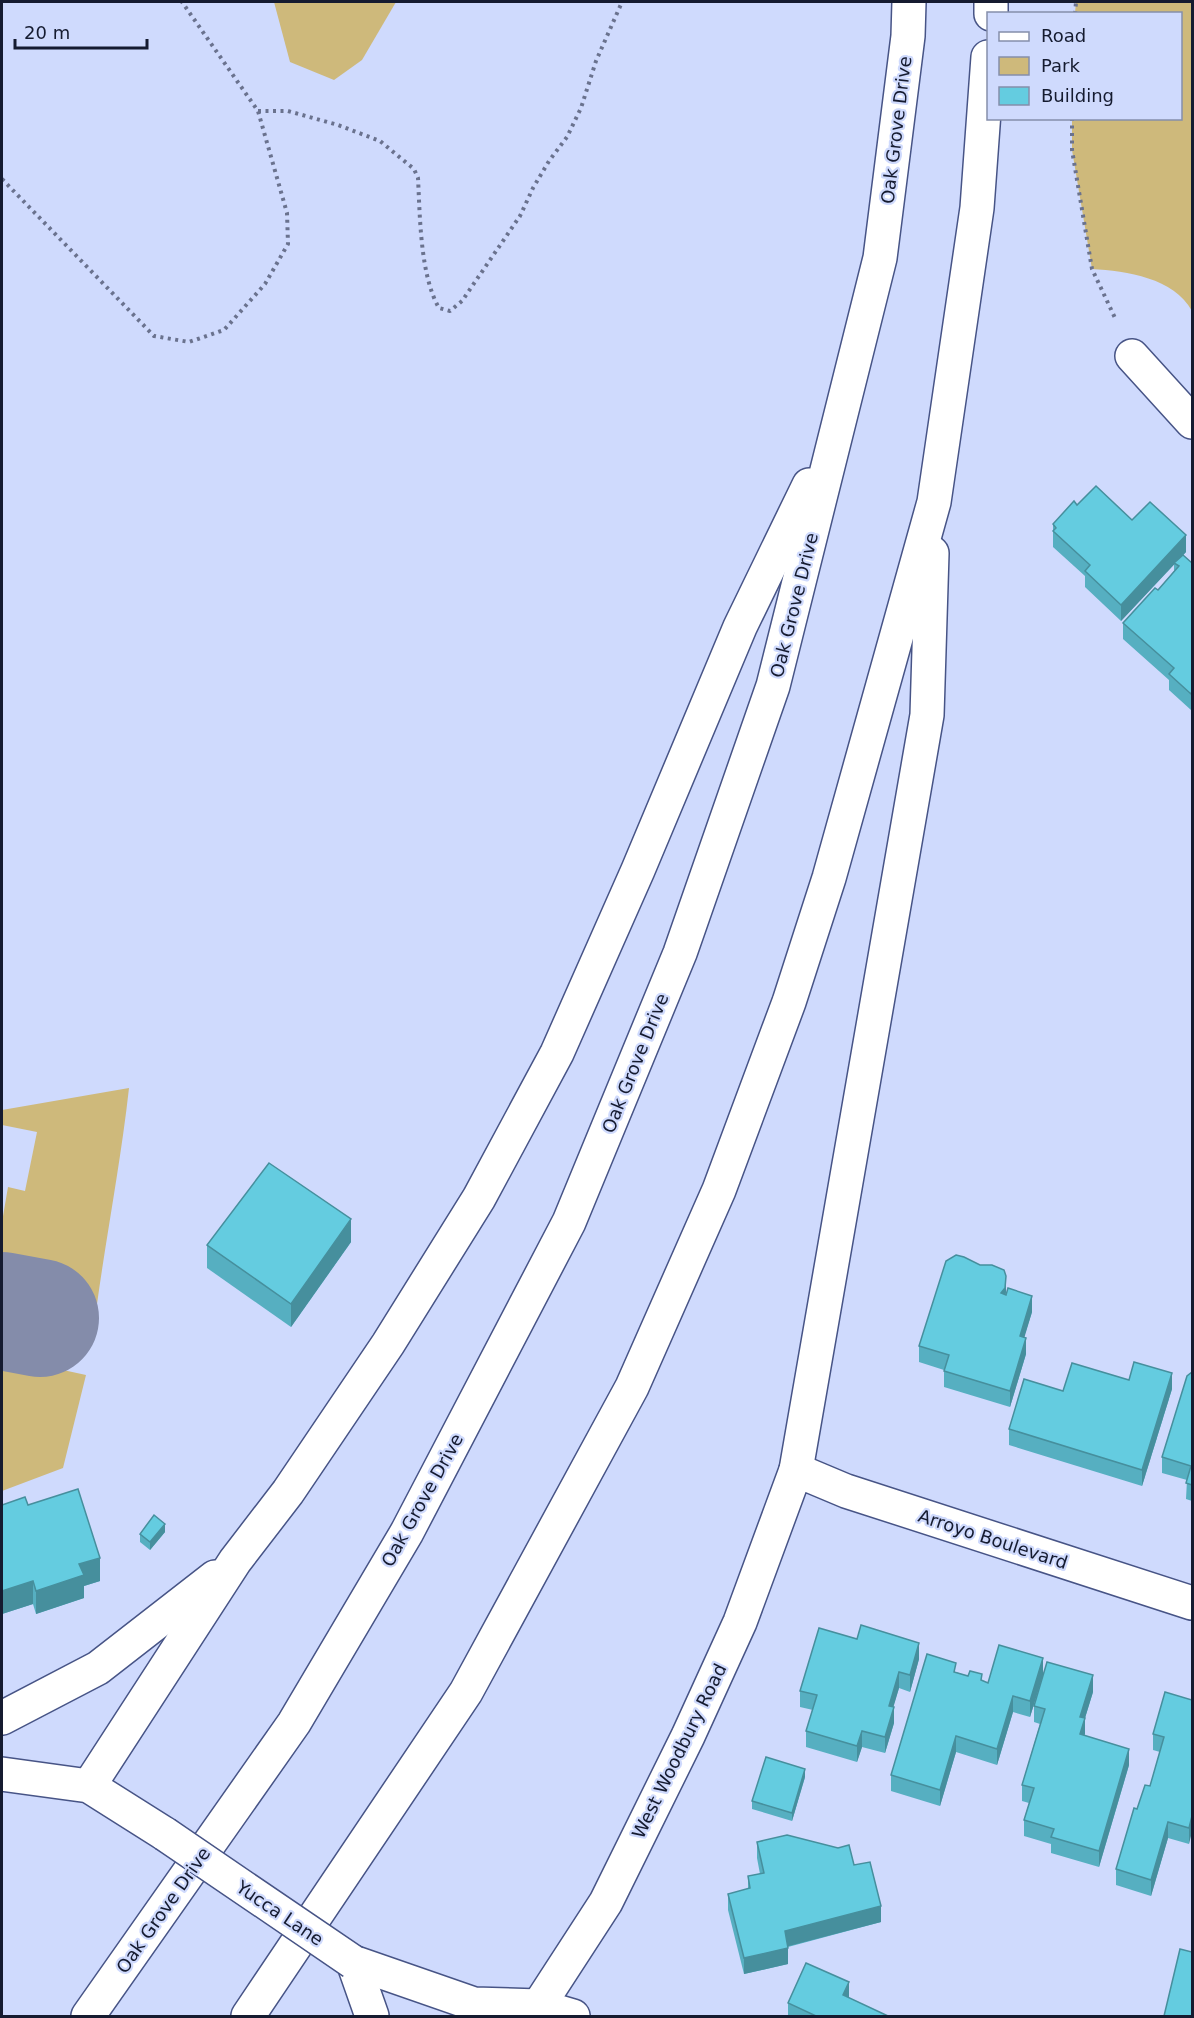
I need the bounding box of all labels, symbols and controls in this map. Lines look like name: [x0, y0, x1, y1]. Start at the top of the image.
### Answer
scale bar: [15, 12, 147, 50]
legend: [987, 12, 1182, 120]
text: 20 m: [24, 22, 70, 43]
text: Road: [1041, 25, 1086, 46]
street label: Oak Grove Drive: [877, 55, 915, 205]
text: Park: [1041, 55, 1080, 76]
text: Building: [1041, 85, 1114, 106]
street label: Oak Grove Drive: [766, 530, 822, 680]
street label: Oak Grove Drive: [597, 990, 673, 1136]
street label: Oak Grove Drive: [377, 1430, 467, 1570]
street label: Arroyo Boulevard: [916, 1505, 1070, 1573]
street label: West Woodbury Road: [627, 1660, 731, 1842]
street label: Oak Grove Drive: [112, 1843, 214, 1977]
street label: Yucca Lane: [232, 1876, 328, 1950]

